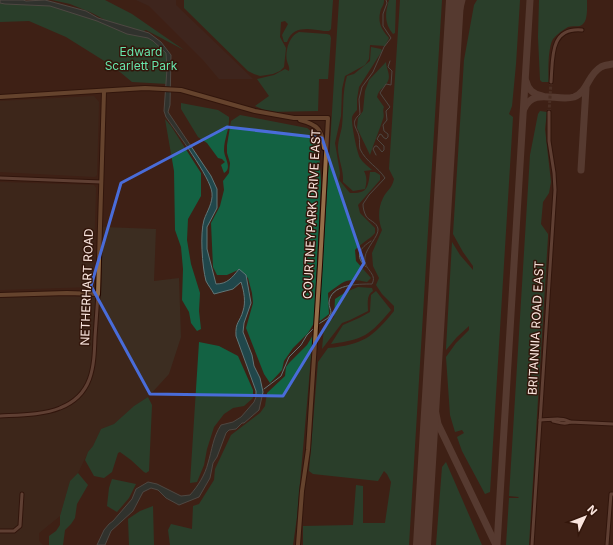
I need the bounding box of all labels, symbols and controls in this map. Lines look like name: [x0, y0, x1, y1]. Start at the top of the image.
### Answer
park label: Edward Scarlett Park: [105, 44, 178, 73]
street label: COURTNEYPARK DRIVE EAST: [300, 128, 323, 299]
street label: NETHERHART ROAD: [77, 228, 96, 346]
street label: BRITANNIA ROAD EAST: [524, 260, 547, 396]
north arrow: [565, 497, 605, 537]
text: N: [584, 502, 600, 518]

